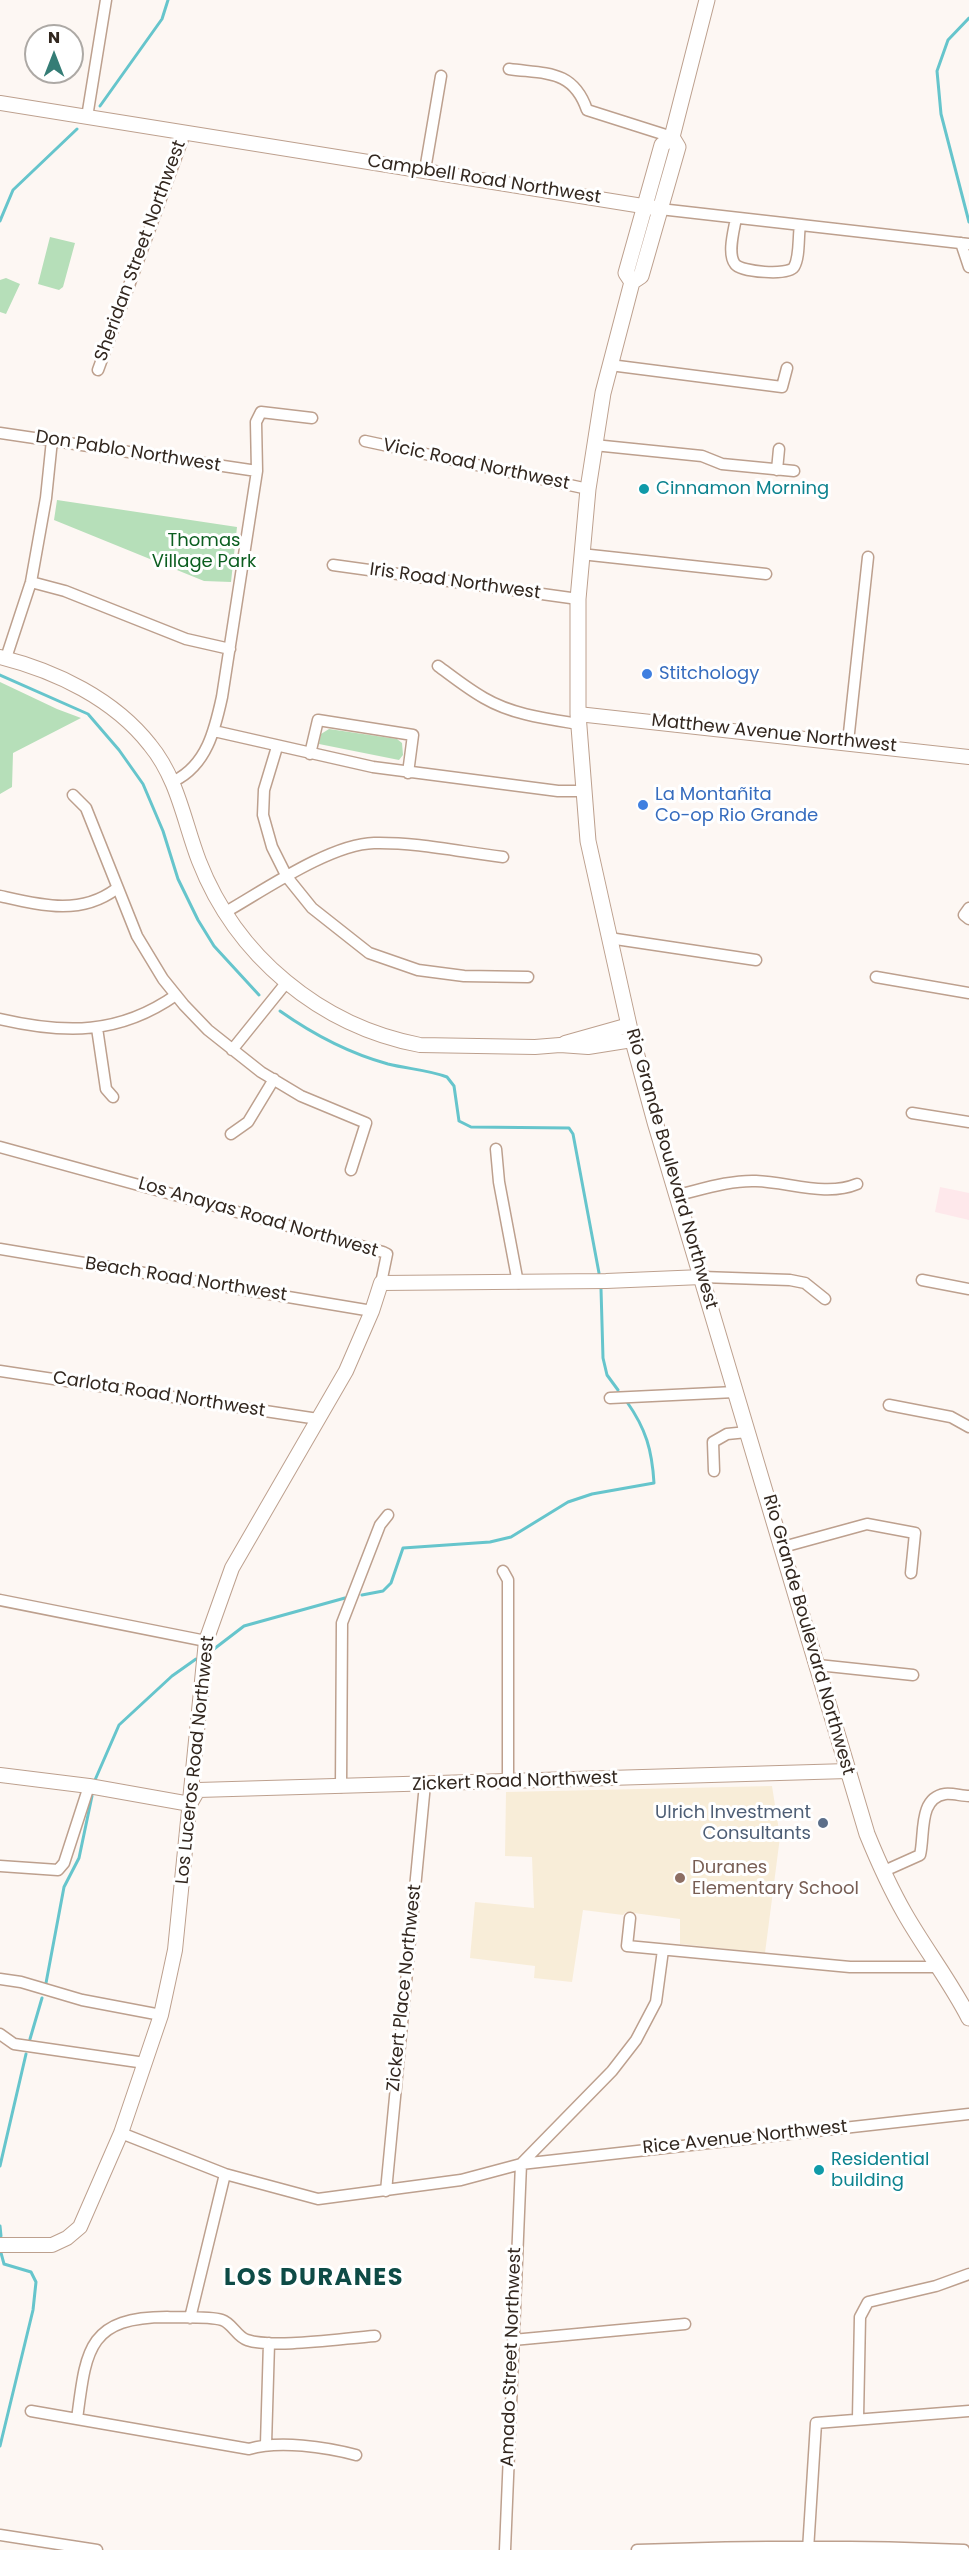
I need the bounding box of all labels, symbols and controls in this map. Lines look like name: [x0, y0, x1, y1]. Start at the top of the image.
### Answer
north arrow: [24, 24, 84, 84]
text: N: [48, 26, 60, 49]
street label: Sheridan Street Northwest: [91, 138, 191, 364]
street label: Campbell Road Northwest: [366, 151, 602, 209]
street label: Don Pablo Northwest: [34, 427, 222, 477]
street label: Vicic Road Northwest: [381, 435, 571, 495]
place label: Cinnamon Morning: [656, 478, 829, 500]
marker: Cinnamon Morning: [637, 482, 651, 496]
park label: Thomas Village Park: [152, 530, 256, 572]
street label: Iris Road Northwest: [368, 559, 542, 605]
place label: Stitchology: [659, 663, 759, 685]
marker: Stitchology: [640, 667, 654, 681]
street label: Matthew Avenue Northwest: [650, 710, 898, 758]
place label: La Montañita Co-op Rio Grande: [655, 784, 818, 826]
marker: La Montañita Co-op Rio Grande: [636, 798, 650, 812]
street label: Rio Grande Boulevard Northwest: [621, 1026, 721, 1312]
street label: Los Anayas Road Northwest: [136, 1173, 380, 1263]
street label: Beach Road Northwest: [84, 1253, 288, 1307]
street label: Carlota Road Northwest: [51, 1368, 267, 1422]
street label: Rio Grande Boulevard Northwest: [758, 1492, 858, 1778]
street label: Los Luceros Road Northwest: [172, 1635, 220, 1885]
street label: Zickert Road Northwest: [412, 1768, 618, 1796]
place label: Ulrich Investment Consultants: [655, 1802, 811, 1844]
marker: Ulrich Investment Consultants: [816, 1816, 830, 1830]
place label: Duranes Elementary School: [692, 1857, 859, 1900]
marker: Duranes Elementary School: [673, 1871, 687, 1885]
street label: Zickert Place Northwest: [383, 1883, 427, 2093]
street label: Rice Avenue Northwest: [642, 2117, 848, 2159]
place label: Residential building: [831, 2149, 929, 2192]
marker: Residential building: [812, 2163, 826, 2177]
street label: Amado Street Northwest: [497, 2247, 527, 2467]
district label: LOS DURANES: [224, 2265, 404, 2293]

